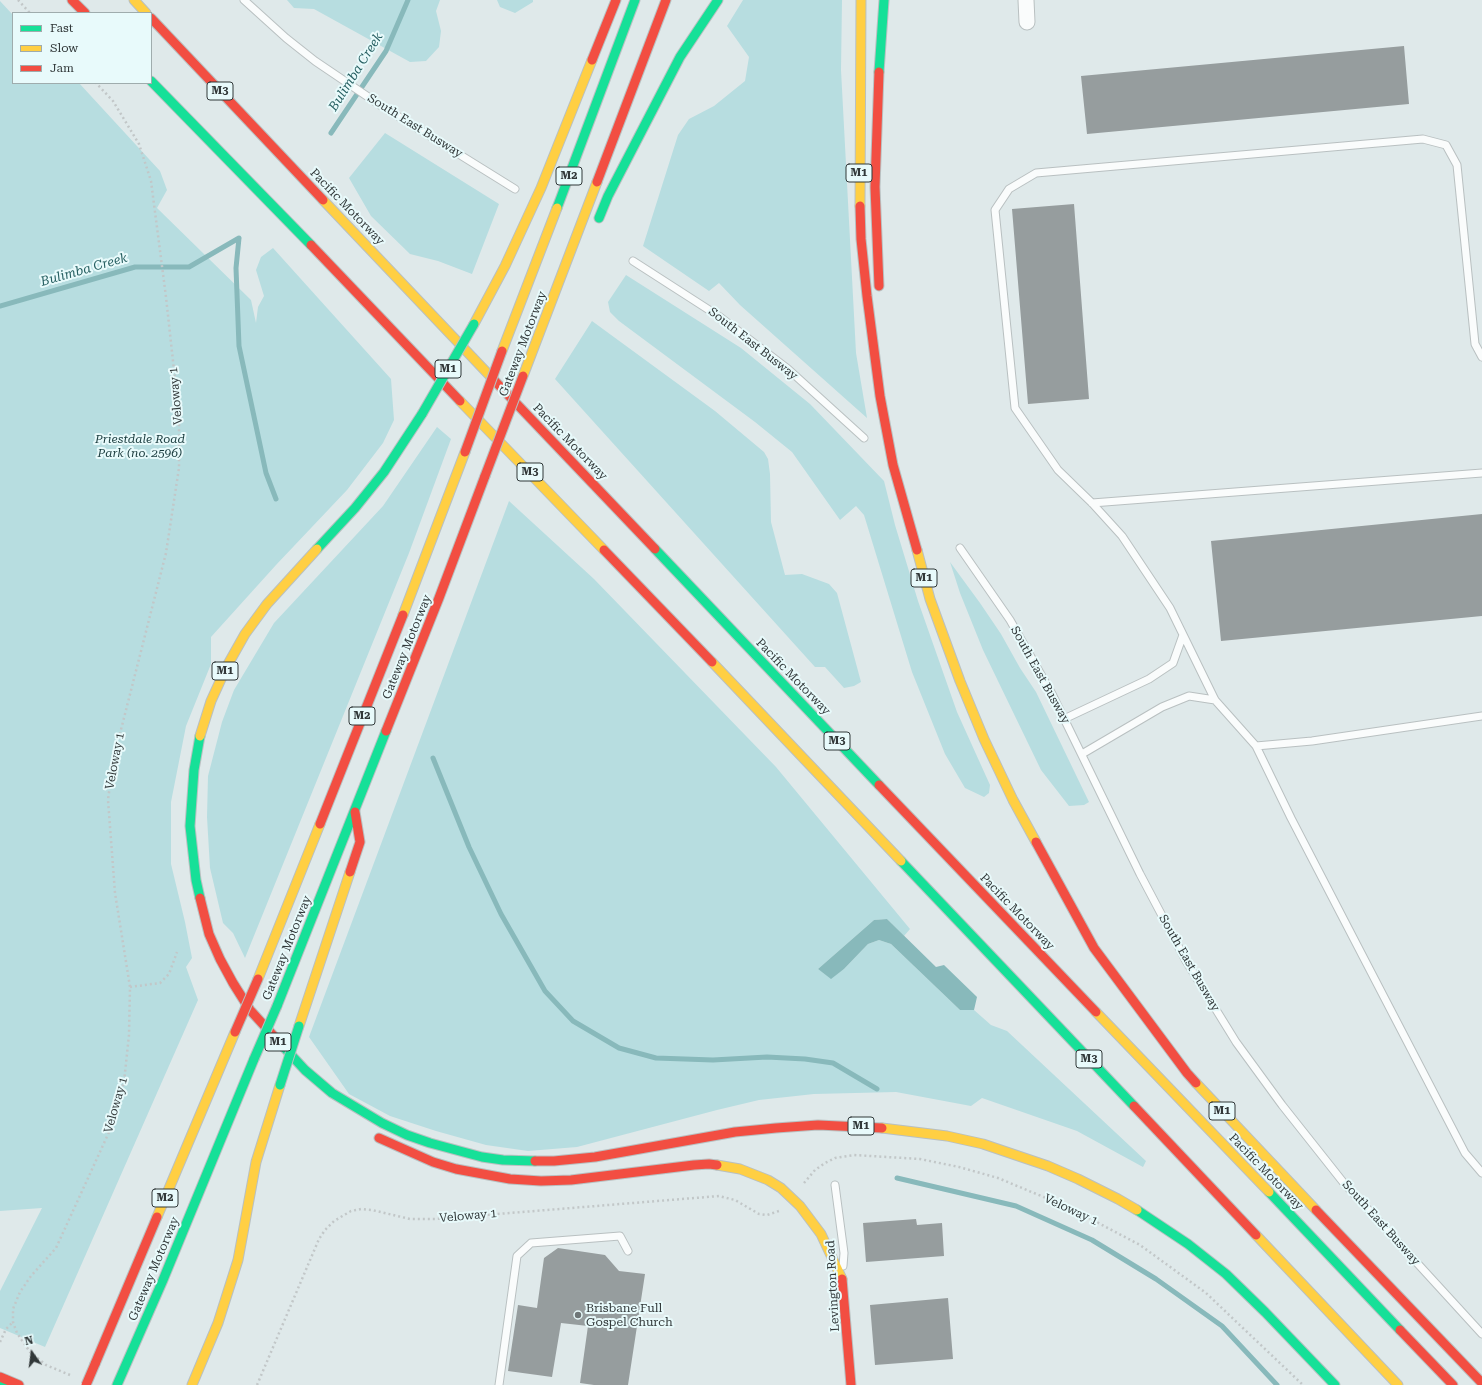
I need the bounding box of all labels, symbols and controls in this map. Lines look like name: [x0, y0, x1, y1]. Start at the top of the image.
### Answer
legend: [12, 12, 152, 84]
text: Fast: [50, 21, 73, 35]
water label: Bulimba Creek: [326, 30, 386, 114]
text: Slow: [50, 41, 78, 55]
text: Jam: [50, 61, 74, 75]
road number: M3: [207, 82, 233, 100]
street label: South East Busway: [365, 91, 465, 161]
road number: M1: [846, 164, 872, 182]
street label: Pacific Motorway: [307, 166, 387, 248]
road number: M2: [556, 167, 582, 185]
water label: Bulimba Creek: [39, 250, 129, 290]
street label: Gateway Motorway: [496, 289, 550, 399]
street label: South East Busway: [705, 305, 801, 383]
road number: M1: [435, 360, 461, 378]
street label: Veloway 1: [166, 367, 186, 425]
street label: Pacific Motorway: [530, 401, 610, 483]
park label: Priestdale Road Park (no. 2596): [95, 432, 185, 460]
road number: M3: [517, 463, 543, 481]
road number: M1: [911, 569, 937, 587]
street label: Gateway Motorway: [379, 593, 435, 701]
street label: South East Busway: [1007, 624, 1073, 726]
street label: Pacific Motorway: [753, 636, 833, 718]
road number: M1: [212, 662, 238, 680]
road number: M2: [349, 707, 375, 725]
street label: Veloway 1: [102, 731, 128, 791]
road number: M3: [824, 732, 850, 750]
street label: Pacific Motorway: [977, 871, 1057, 953]
street label: Gateway Motorway: [259, 894, 315, 1002]
street label: South East Busway: [1155, 912, 1223, 1014]
road number: M1: [265, 1033, 291, 1051]
road number: M3: [1076, 1050, 1102, 1068]
street label: Veloway 1: [101, 1075, 131, 1135]
road number: M1: [1209, 1102, 1235, 1120]
road number: M1: [848, 1117, 874, 1135]
street label: Pacific Motorway: [1226, 1131, 1306, 1213]
street label: South East Busway: [1339, 1178, 1423, 1268]
road number: M2: [152, 1189, 178, 1207]
street label: Veloway 1: [1042, 1191, 1100, 1229]
street label: Veloway 1: [439, 1206, 497, 1226]
street label: Gateway Motorway: [126, 1215, 182, 1323]
street label: Levington Road: [823, 1240, 843, 1332]
place label: Brisbane Full Gospel Church: [586, 1301, 673, 1329]
marker: Brisbane Full Gospel Church: [573, 1310, 583, 1320]
north arrow: [12, 1333, 52, 1373]
text: N: [23, 1334, 35, 1348]

